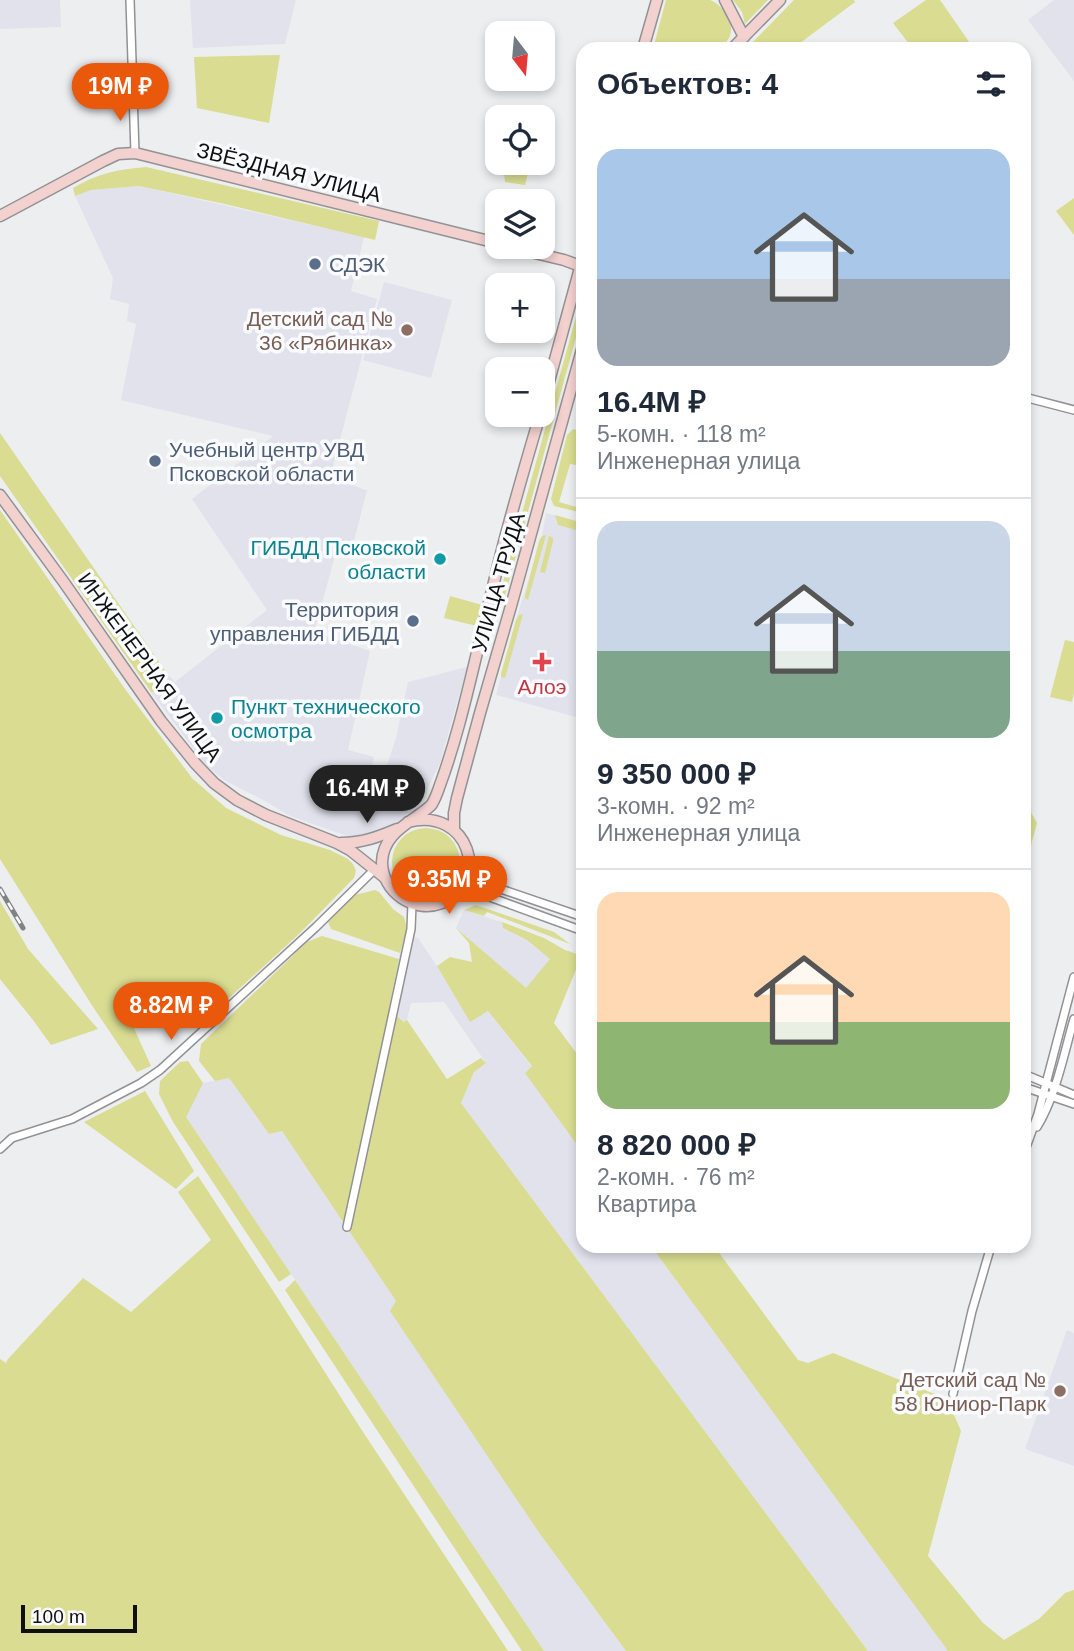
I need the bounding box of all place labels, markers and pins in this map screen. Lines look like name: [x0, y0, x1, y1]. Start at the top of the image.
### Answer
pin: 19M ₽: [71, 64, 169, 123]
place label: СДЭК: [329, 253, 386, 276]
marker: СДЭК: [307, 256, 323, 272]
place label: Детский сад № 36 «Рябинка»: [247, 307, 393, 354]
marker: Детский сад № 36 «Рябинка»: [399, 322, 415, 338]
place label: Учебный центр УВД Псковской области: [169, 438, 364, 485]
marker: Учебный центр УВД Псковской области: [147, 453, 163, 469]
place label: ГИБДД Псковской области: [251, 536, 426, 583]
marker: ГИБДД Псковской области: [432, 551, 448, 567]
place label: Территория управления ГИБДД: [210, 598, 399, 645]
marker: Территория управления ГИБДД: [405, 613, 421, 629]
marker: Алоэ: [534, 654, 550, 670]
place label: Алоэ: [518, 675, 566, 698]
place label: Пункт технического осмотра: [231, 695, 421, 742]
marker: Пункт технического осмотра: [209, 710, 225, 726]
pin: 16.4M ₽: [302, 766, 432, 825]
pin: 9.35M ₽: [384, 856, 514, 916]
pin: 8.82M ₽: [106, 982, 236, 1042]
place label: Детский сад № 58 Юниор-Парк: [894, 1368, 1047, 1415]
marker: Детский сад № 58 Юниор-Парк: [1052, 1383, 1068, 1399]

